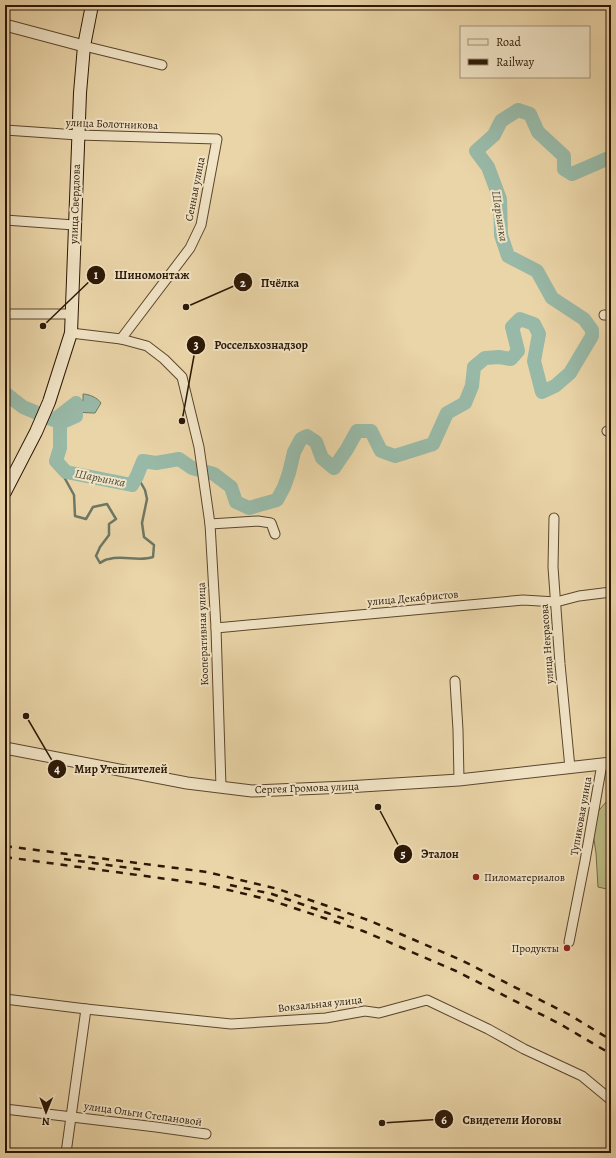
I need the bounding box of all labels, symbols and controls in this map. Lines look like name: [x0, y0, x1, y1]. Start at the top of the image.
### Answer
legend: [460, 26, 590, 78]
text: Road: [496, 34, 522, 50]
text: Railway: [496, 54, 535, 70]
street label: улица Болотникова: [65, 115, 159, 133]
street label: Сенная улица: [181, 155, 209, 222]
street label: улица Свердлова: [66, 163, 84, 245]
water label: Шарьинка: [488, 189, 512, 243]
callout: Шиномонтаж: [86, 263, 197, 287]
text: 1: [94, 267, 99, 283]
text: Шиномонтаж: [115, 267, 190, 283]
callout: Пчёлка: [233, 270, 307, 294]
text: 2: [240, 275, 246, 291]
text: Пчёлка: [261, 275, 299, 291]
callout: Россельхознадзор: [186, 333, 316, 357]
text: 3: [193, 337, 199, 353]
text: Россельхознадзор: [214, 337, 308, 353]
water label: Шарьинка: [73, 465, 127, 491]
street label: Кооперативная улица: [194, 581, 212, 686]
street label: улица Декабристов: [366, 587, 459, 610]
street label: улица Некрасова: [537, 602, 557, 686]
callout: Мир Утеплителей: [47, 757, 176, 781]
text: 4: [54, 761, 60, 777]
text: Мир Утеплителей: [74, 761, 168, 777]
street label: Тупиковая улица: [567, 774, 595, 857]
street label: Сергея Громова улица: [255, 779, 360, 797]
callout: Эталон: [393, 842, 467, 866]
text: 5: [400, 846, 406, 862]
text: Эталон: [421, 846, 459, 862]
place label: Пиломатериалов: [484, 870, 565, 885]
marker: Пиломатериалов: [471, 872, 481, 882]
place label: Продукты: [512, 941, 559, 956]
marker: Продукты: [562, 943, 572, 953]
street label: Вокзальная улица: [277, 992, 364, 1016]
north arrow: [26, 1092, 66, 1132]
street label: улица Ольги Степановой: [82, 1098, 203, 1130]
callout: Свидетели Иоговы: [434, 1107, 569, 1131]
text: 6: [441, 1112, 447, 1128]
text: Свидетели Иоговы: [463, 1112, 561, 1128]
text: N: [42, 1114, 50, 1129]

